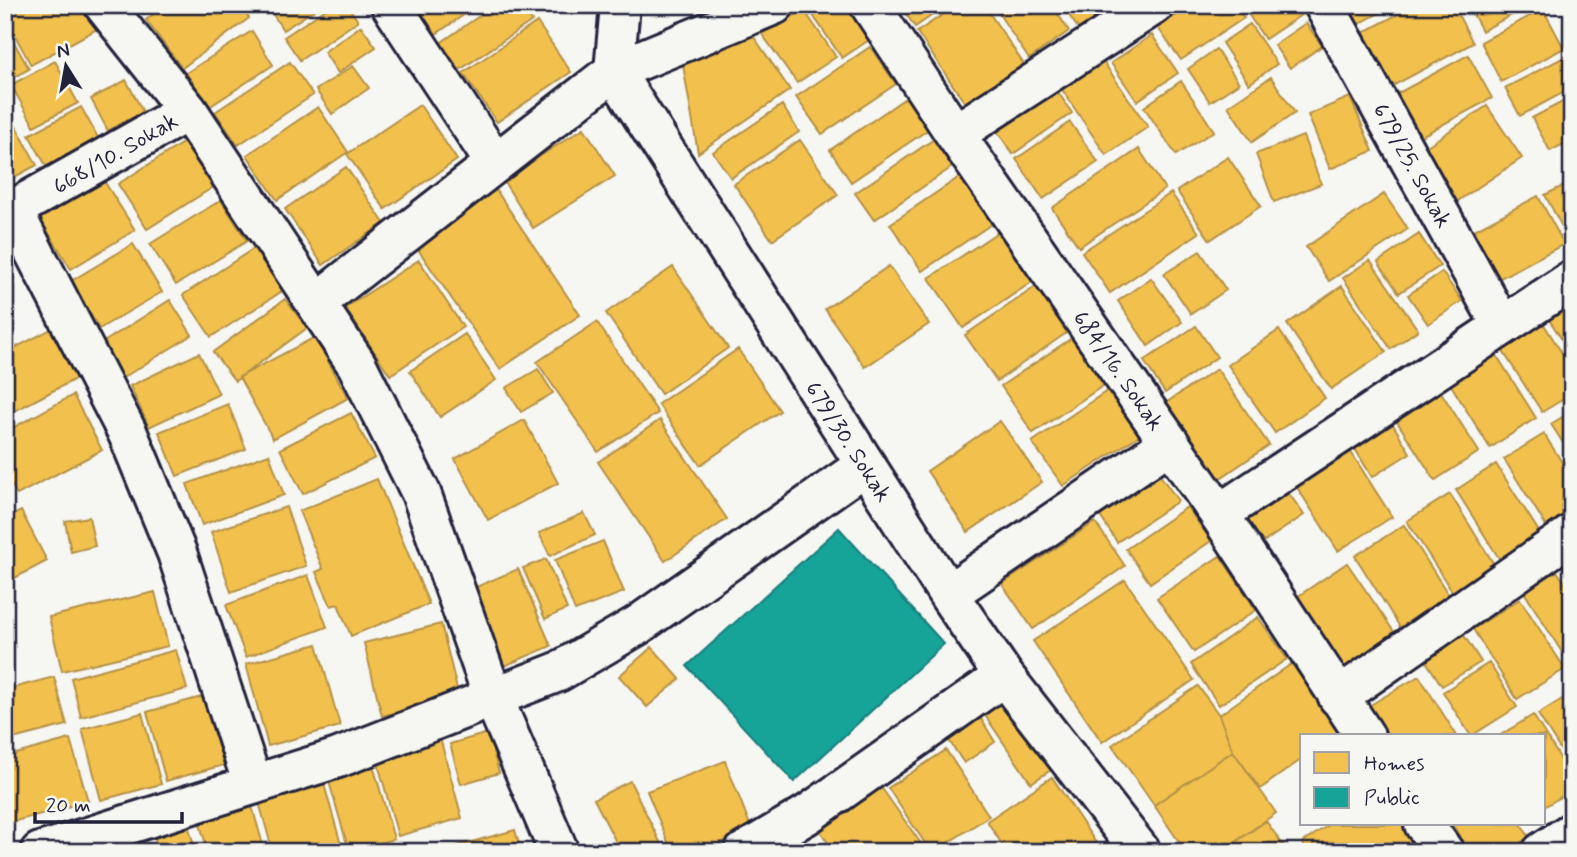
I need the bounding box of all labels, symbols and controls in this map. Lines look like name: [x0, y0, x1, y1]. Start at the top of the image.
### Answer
north arrow: [32, 32, 102, 102]
text: N: [54, 37, 72, 64]
street label: 679/25. Sokak: [1365, 98, 1458, 234]
street label: 668/10. Sokak: [48, 107, 184, 203]
street label: 684/16. Sokak: [1065, 305, 1170, 437]
street label: 679/30. Sokak: [797, 376, 898, 508]
legend: [1300, 734, 1546, 826]
text: Homes: [1364, 750, 1424, 778]
scale bar: [35, 780, 182, 824]
text: Public: [1364, 784, 1420, 812]
text: 20 m: [46, 792, 91, 820]

